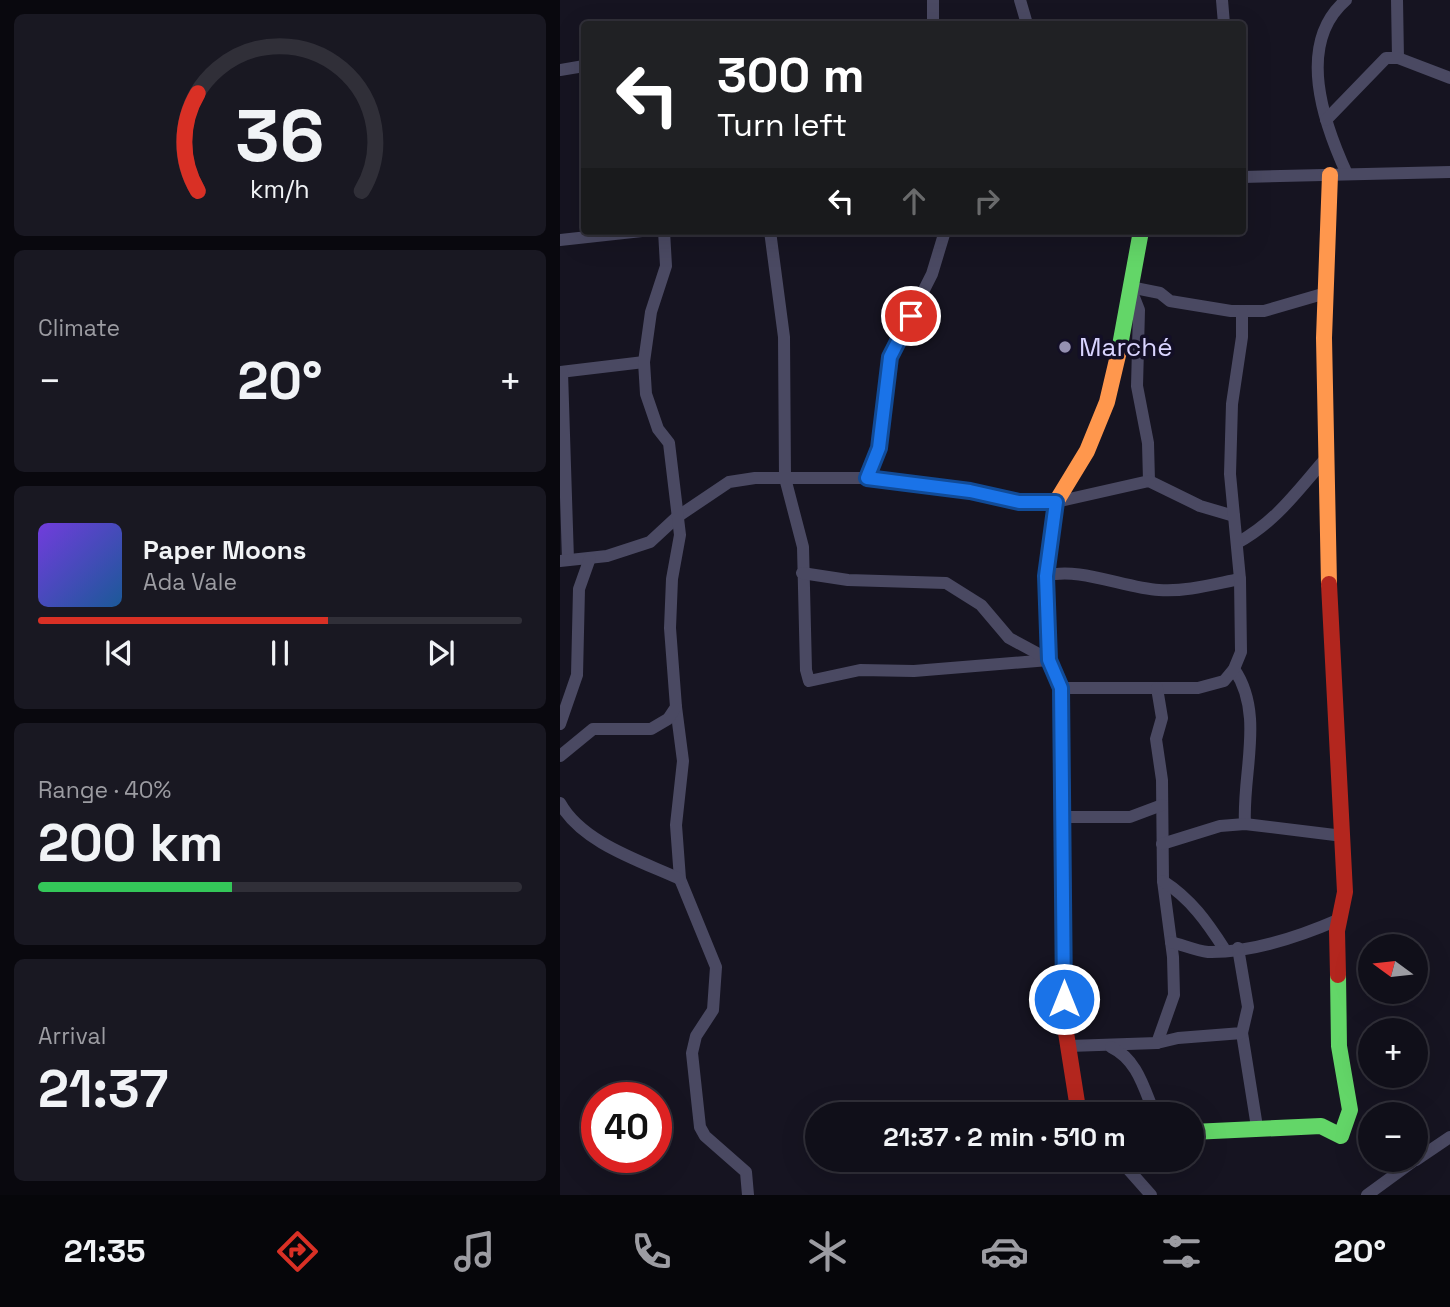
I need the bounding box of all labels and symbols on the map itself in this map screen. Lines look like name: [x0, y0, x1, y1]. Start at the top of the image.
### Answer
pin: [881, 286, 941, 346]
place label: Marché: [1079, 330, 1173, 364]
marker: Marché: [1057, 339, 1073, 355]
north arrow: [1358, 934, 1428, 1004]
position arrow: [1027, 962, 1101, 1036]
speed limit sign: 40: [581, 1082, 672, 1173]

